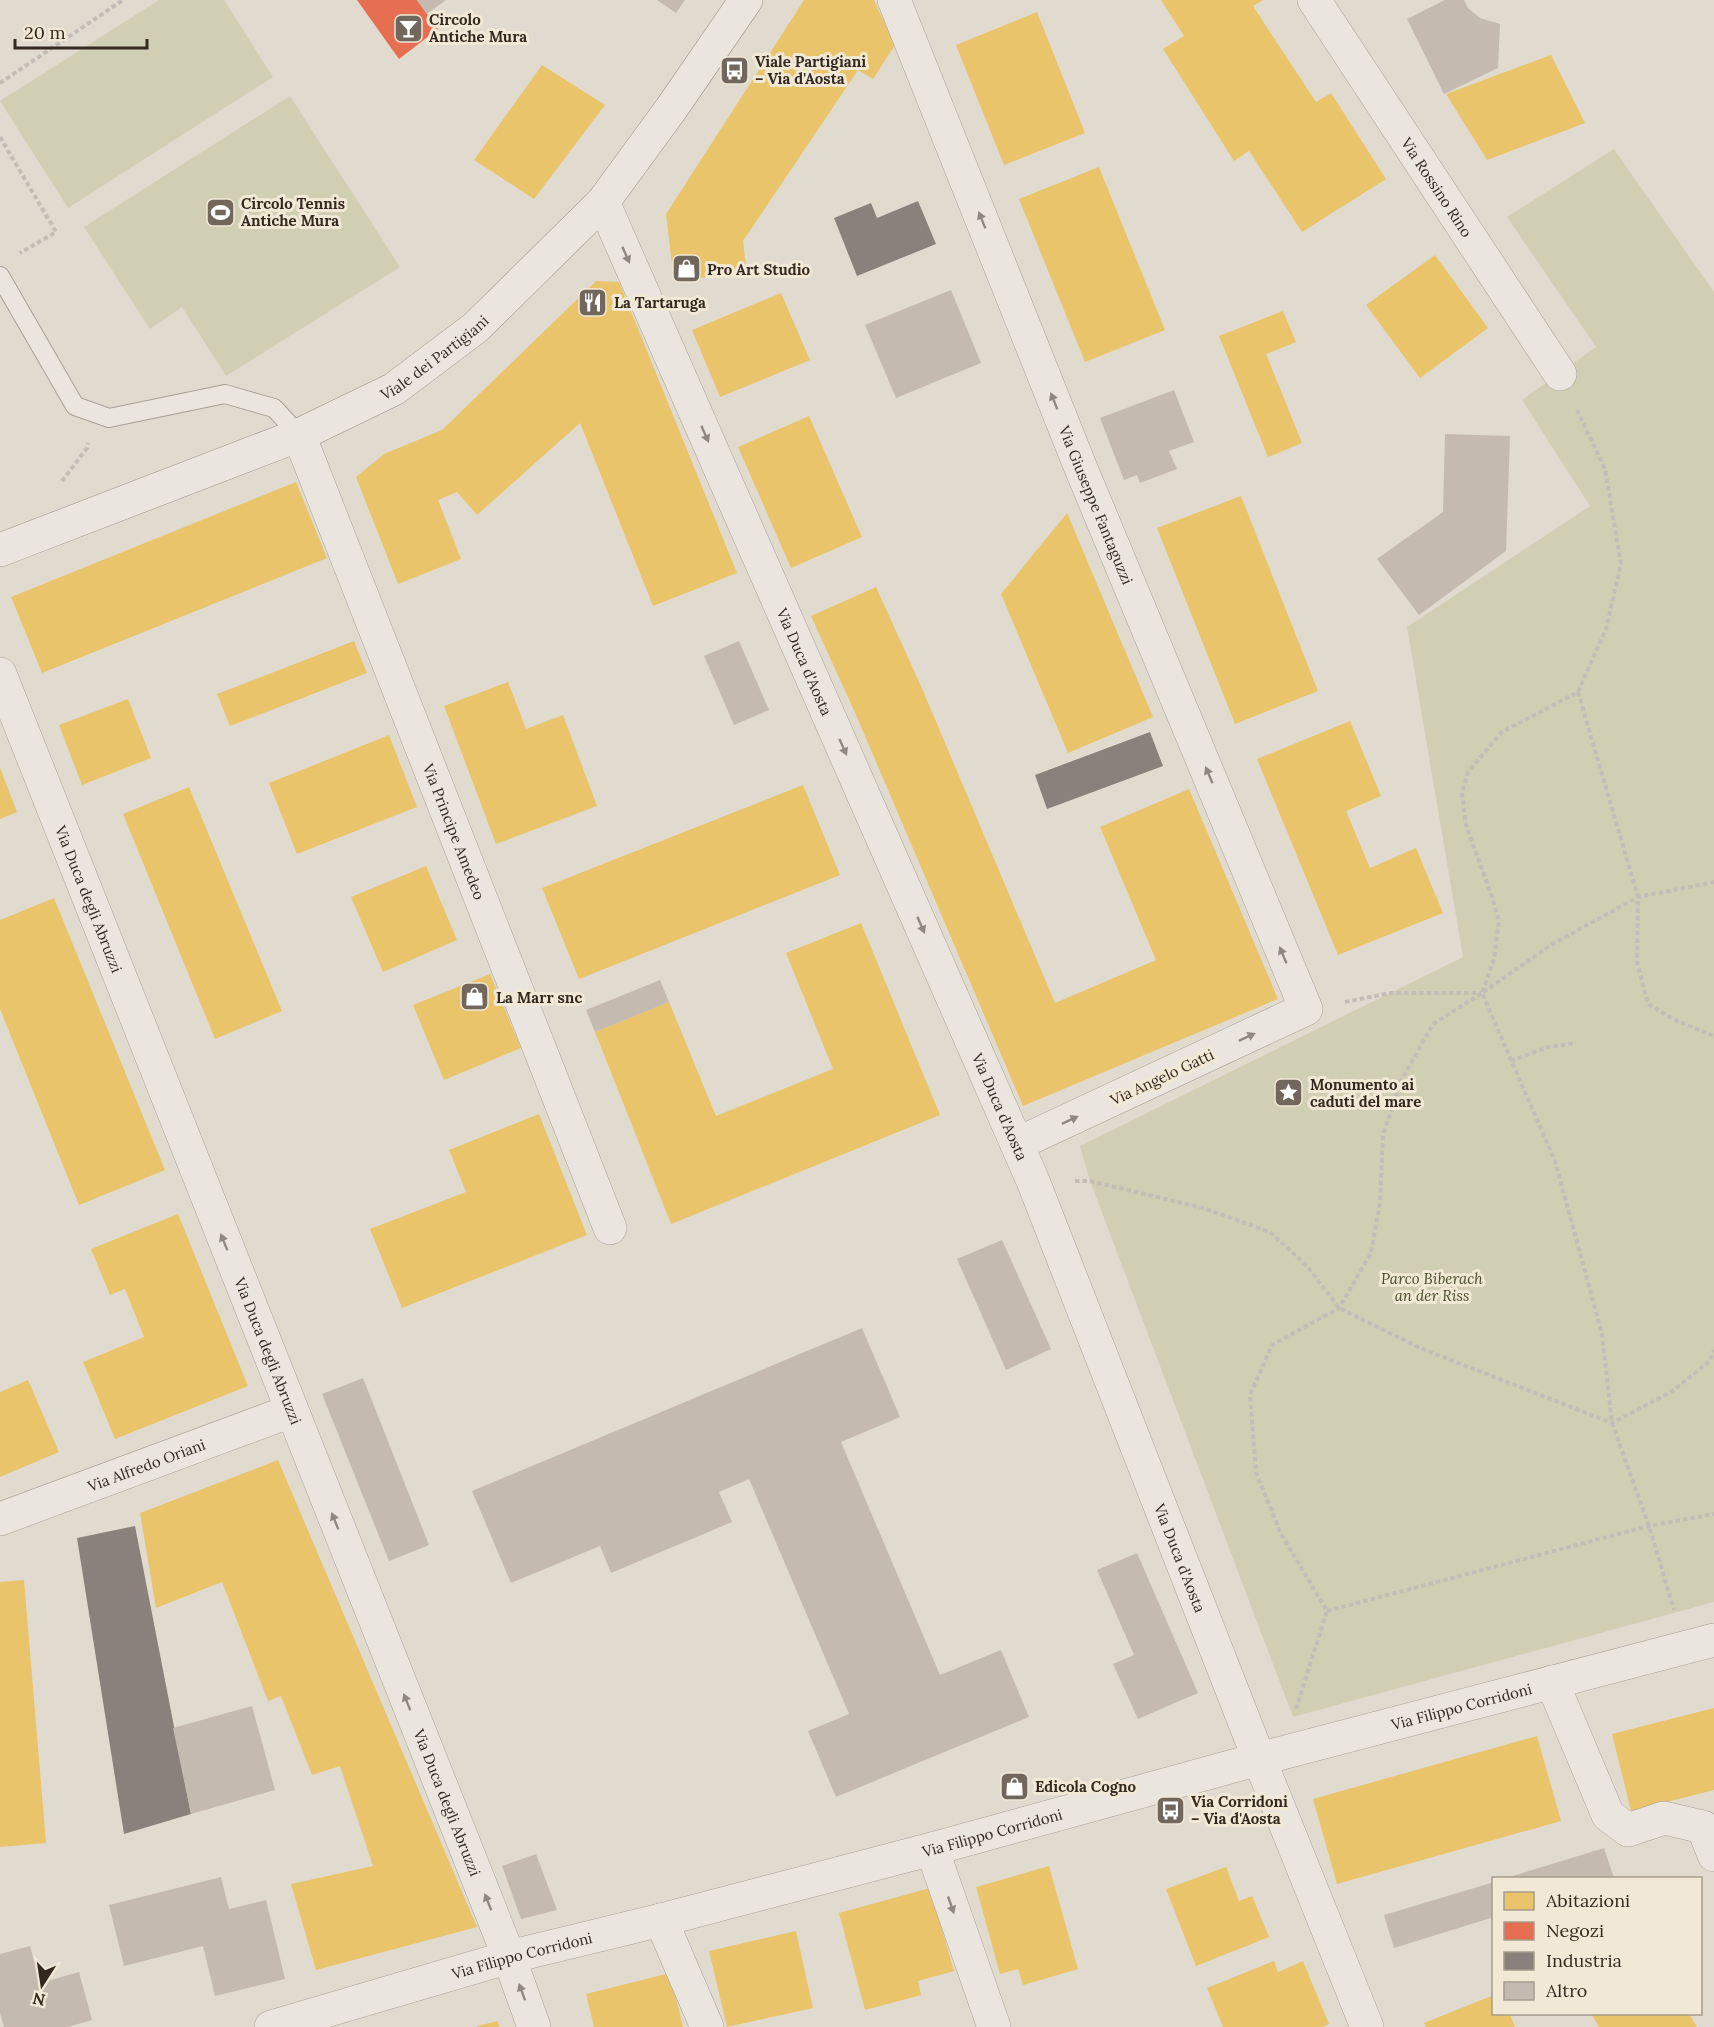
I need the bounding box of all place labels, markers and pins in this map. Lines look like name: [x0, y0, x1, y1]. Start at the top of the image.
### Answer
place label: Circolo Antiche Mura: [429, 10, 527, 46]
bar icon: Circolo Antiche Mura: [392, 12, 424, 44]
place label: Viale Partigiani – Via d'Aosta: [755, 52, 866, 88]
bus stop icon: Viale Partigiani – Via d'Aosta: [718, 54, 750, 86]
place label: Circolo Tennis Antiche Mura: [241, 194, 345, 230]
sports icon: Circolo Tennis Antiche Mura: [204, 196, 236, 228]
shop icon: Pro Art Studio: [670, 253, 702, 285]
place label: Pro Art Studio: [707, 260, 811, 279]
restaurant icon: La Tartaruga: [577, 286, 609, 318]
place label: La Tartaruga: [614, 293, 706, 312]
shop icon: La Marr snc: [459, 981, 491, 1013]
place label: La Marr snc: [496, 988, 582, 1007]
place label: Monumento ai caduti del mare: [1310, 1075, 1421, 1111]
place icon: Monumento ai caduti del mare: [1273, 1077, 1305, 1109]
shop icon: Edicola Cogno: [998, 1770, 1030, 1802]
place label: Edicola Cogno: [1035, 1777, 1137, 1796]
place label: Via Corridoni – Via d'Aosta: [1191, 1792, 1288, 1828]
bus stop icon: Via Corridoni – Via d'Aosta: [1154, 1794, 1186, 1826]

